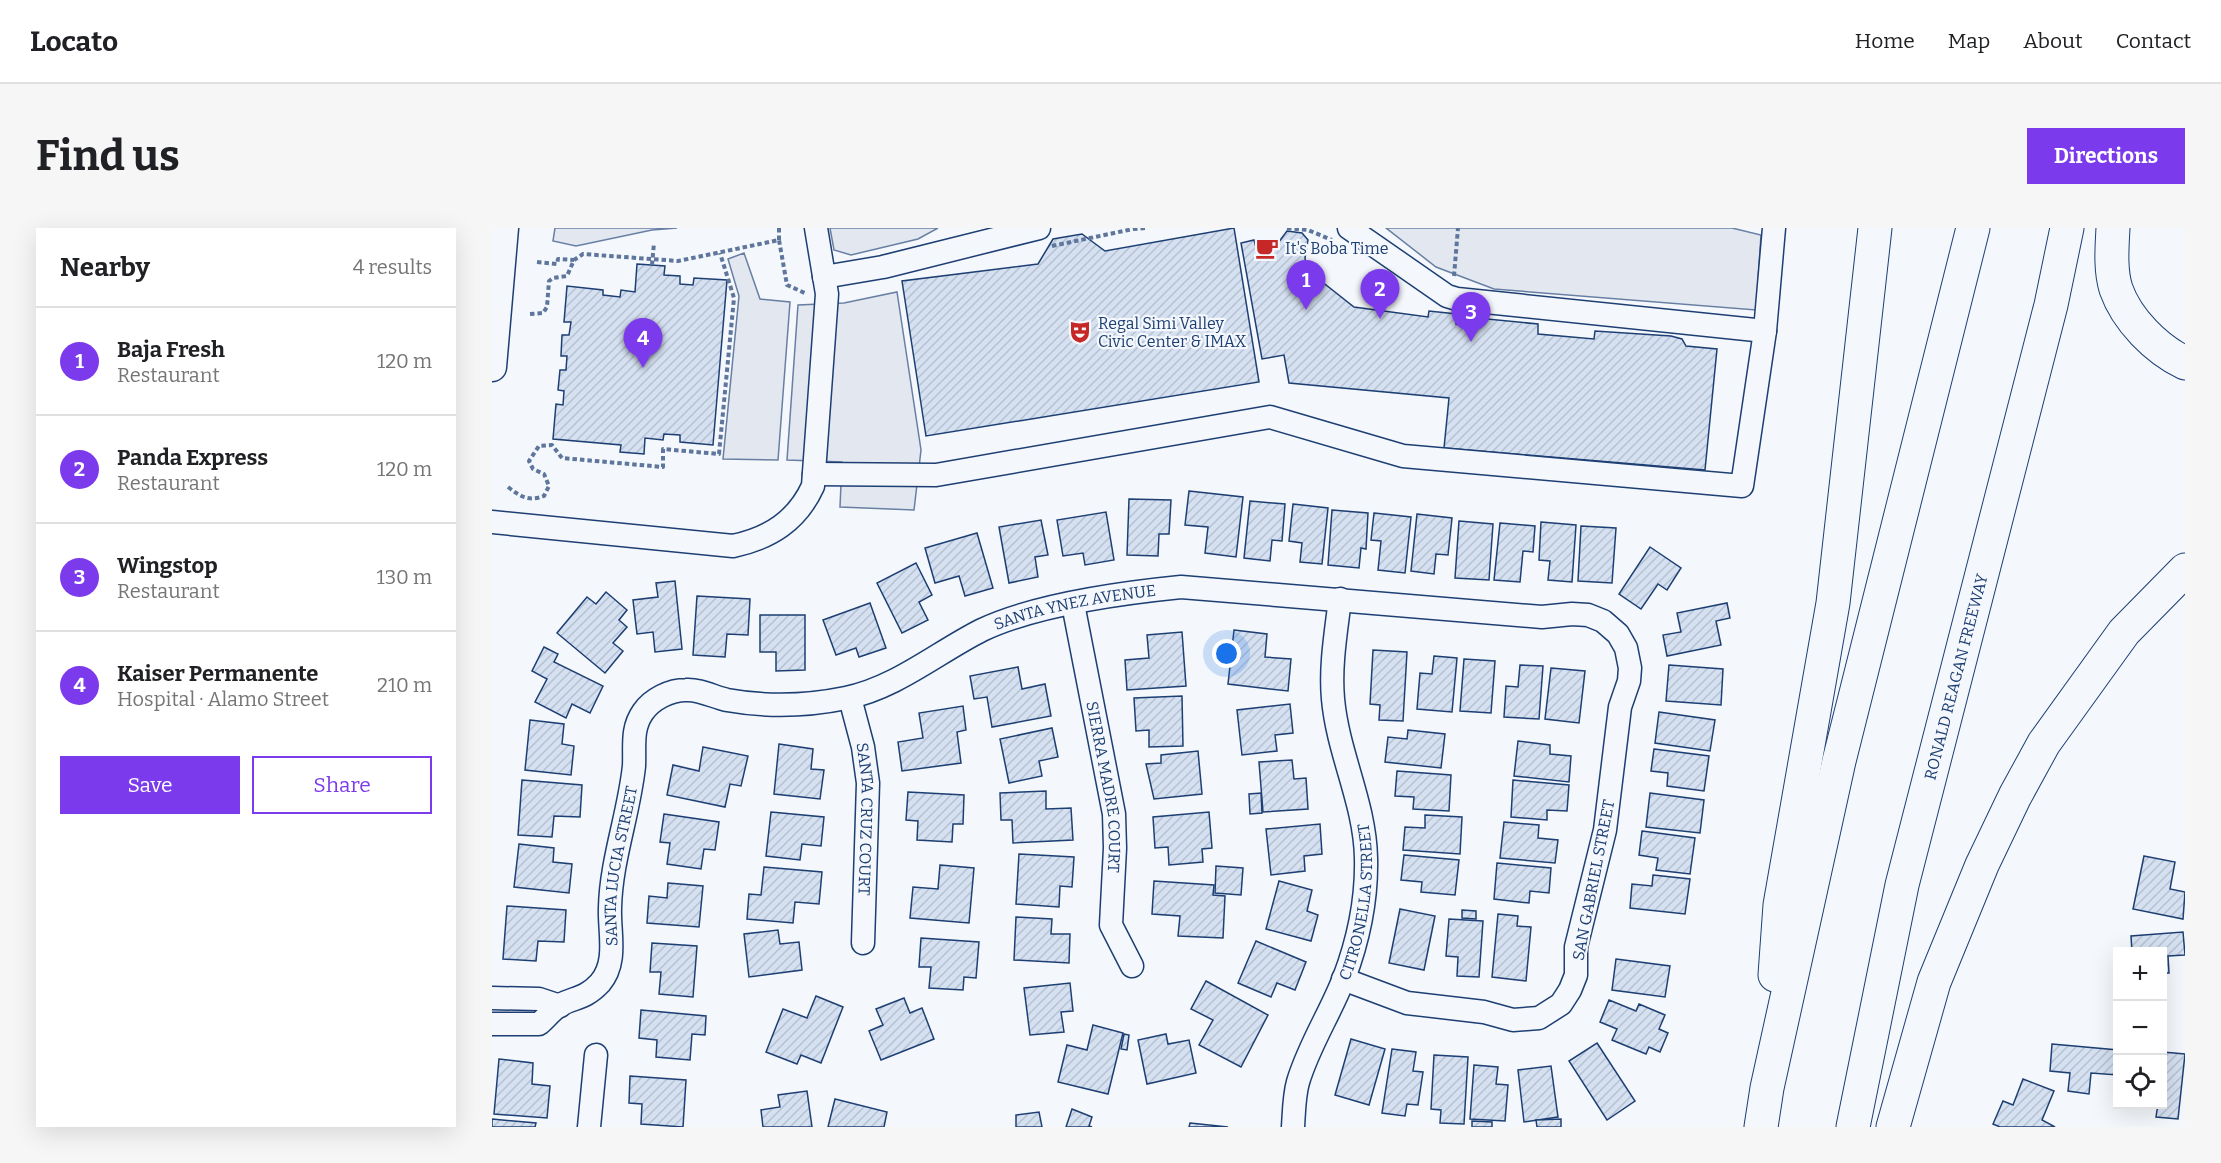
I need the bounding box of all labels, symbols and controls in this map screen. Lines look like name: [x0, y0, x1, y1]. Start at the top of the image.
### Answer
text: Locato: [30, 25, 118, 58]
text: Home: [1855, 28, 1915, 54]
text: Map: [1948, 28, 1990, 54]
text: About: [2023, 28, 2083, 54]
text: Contact: [2116, 28, 2191, 54]
button: Directions: [2027, 128, 2185, 184]
text: Find us: [36, 131, 180, 181]
cafe icon: It's Boba Time: [1254, 235, 1280, 261]
place label: It's Boba Time: [1285, 239, 1389, 258]
text: Nearby: [60, 252, 150, 283]
text: 4 results: [353, 255, 432, 279]
pin: 1: [1286, 260, 1326, 310]
pin: 2: [1360, 270, 1400, 319]
pin: 3: [1452, 292, 1490, 342]
place label: Regal Simi Valley Civic Center & IMAX: [1098, 314, 1246, 351]
pin: 4: [624, 318, 662, 368]
theatre icon: Regal Simi Valley Civic Center & IMAX: [1067, 319, 1093, 345]
text: Baja Fresh: [117, 336, 225, 363]
text: 1: [75, 349, 84, 373]
text: 120 m: [377, 349, 432, 373]
text: Restaurant: [117, 363, 220, 387]
text: Panda Express: [117, 444, 268, 471]
text: 2: [74, 457, 85, 481]
text: 120 m: [377, 457, 432, 481]
text: Restaurant: [117, 471, 220, 495]
text: Wingstop: [117, 552, 218, 579]
text: 3: [74, 565, 85, 589]
text: 130 m: [377, 565, 432, 589]
street label: RONALD REAGAN FREEWAY: [1920, 571, 1992, 782]
text: Restaurant: [117, 579, 220, 603]
street label: SANTA YNEZ AVENUE: [991, 581, 1157, 634]
your location: [1212, 639, 1241, 668]
text: Kaiser Permanente: [117, 660, 318, 687]
text: 4: [73, 673, 86, 697]
text: 210 m: [377, 673, 432, 697]
text: Hospital · Alamo Street: [117, 687, 329, 711]
street label: SIERRA MADRE COURT: [1082, 700, 1124, 873]
street label: SANTA CRUZ COURT: [852, 741, 877, 896]
button: Save: [60, 756, 240, 814]
button: Share: [252, 756, 432, 814]
street label: SANTA LUCIA STREET: [601, 784, 641, 946]
street label: SAN GABRIEL STREET: [1569, 798, 1618, 962]
street label: CITRONELLA STREET: [1335, 822, 1376, 983]
map controls: [2113, 947, 2167, 1109]
button: +: [2113, 947, 2167, 1001]
button: −: [2113, 1001, 2167, 1055]
button: locate: [2113, 1055, 2167, 1109]

